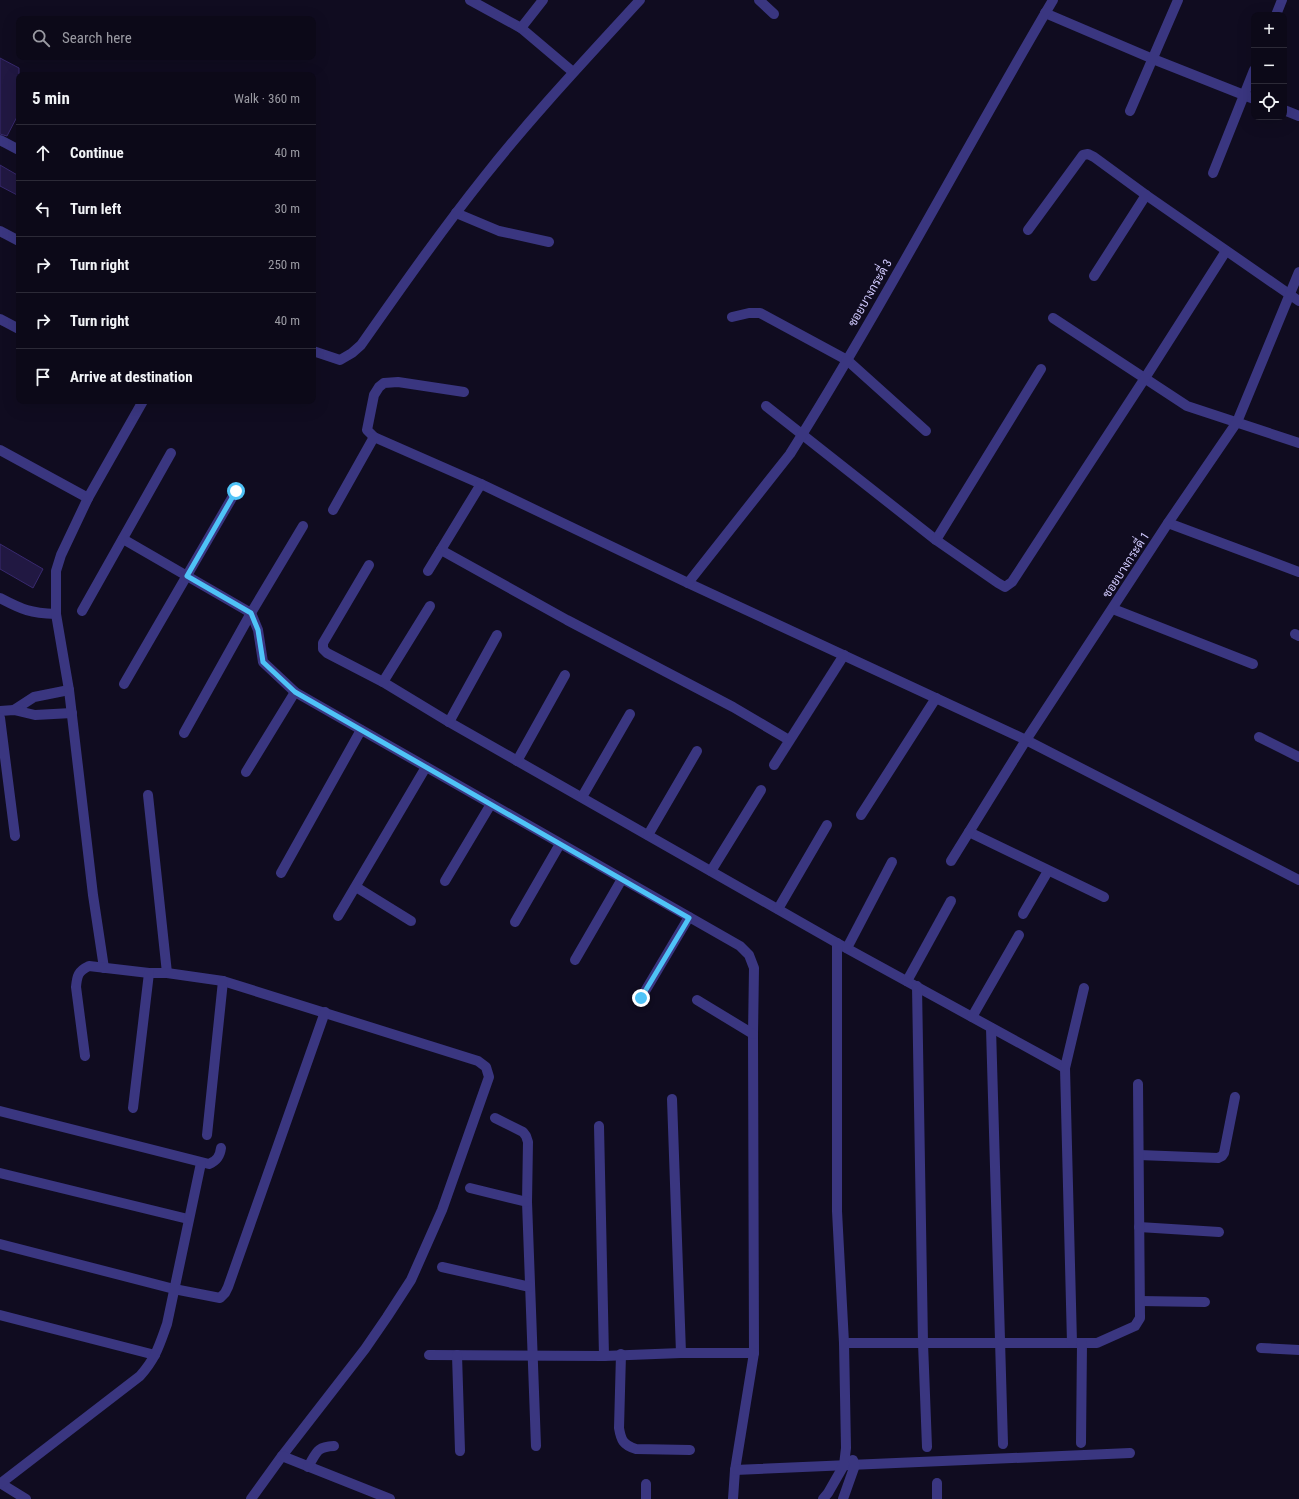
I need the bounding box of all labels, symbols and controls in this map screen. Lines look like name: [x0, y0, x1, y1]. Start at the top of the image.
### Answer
map controls: [1251, 12, 1287, 120]
button: +: [1251, 12, 1287, 48]
search box: [16, 16, 316, 60]
icon: search: [30, 27, 52, 49]
text: Search here: [62, 29, 132, 47]
button: −: [1251, 48, 1287, 84]
button: locate: [1251, 84, 1287, 120]
text: 5 min: [32, 88, 70, 108]
text: Walk · 360 m: [234, 91, 300, 106]
icon: ahead: [32, 142, 54, 164]
text: Continue: [70, 144, 124, 162]
text: 40 m: [274, 145, 300, 160]
icon: left: [32, 198, 54, 220]
text: Turn left: [70, 200, 121, 218]
text: 30 m: [274, 201, 300, 216]
icon: right: [32, 254, 54, 276]
street label: ซอยบางกระดี่ 3: [842, 255, 895, 329]
text: Turn right: [70, 256, 129, 274]
text: 250 m: [268, 257, 300, 272]
icon: right: [32, 310, 54, 332]
text: Turn right: [70, 312, 129, 330]
text: 40 m: [274, 313, 300, 328]
icon: arrive: [32, 366, 54, 388]
text: Arrive at destination: [70, 368, 193, 386]
route start: [227, 482, 245, 500]
street label: ซอยบางกระดี่ 1: [1096, 527, 1152, 600]
route end: [632, 989, 650, 1007]

